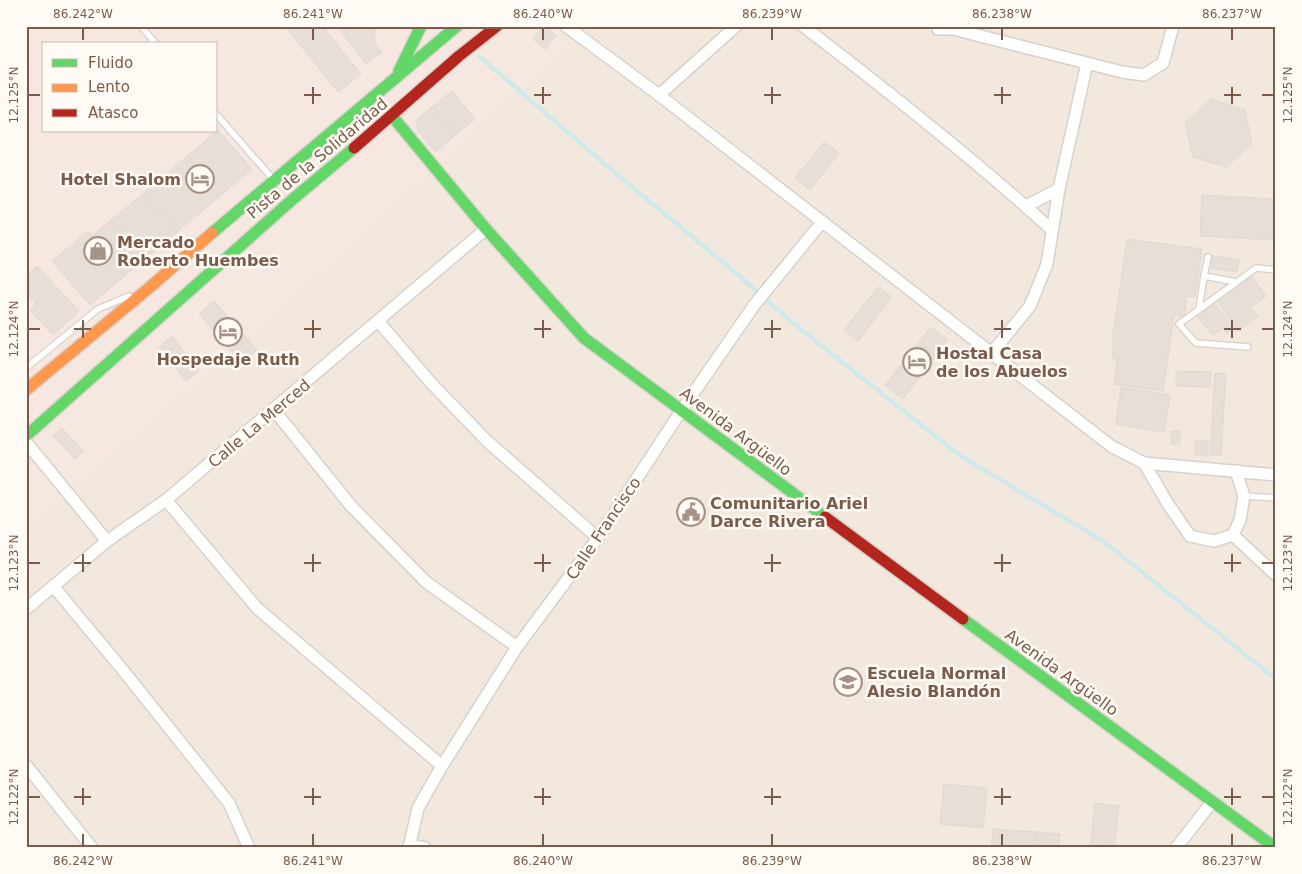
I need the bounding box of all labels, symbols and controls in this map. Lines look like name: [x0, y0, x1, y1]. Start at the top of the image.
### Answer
text: 86.242°W: [53, 7, 113, 21]
text: 86.241°W: [283, 7, 343, 21]
text: 86.240°W: [513, 7, 573, 21]
text: 86.239°W: [742, 7, 802, 21]
text: 86.238°W: [972, 7, 1032, 21]
text: 86.237°W: [1202, 7, 1262, 21]
legend: [42, 42, 218, 132]
text: Fluido: [88, 54, 133, 72]
text: 12.125°N: [7, 67, 21, 123]
text: 12.125°N: [1281, 67, 1295, 123]
text: Lento: [88, 78, 130, 96]
street label: Pista de la Solidaridad: [243, 94, 391, 223]
text: Atasco: [88, 104, 138, 122]
hotel icon: Hotel Shalom: [185, 164, 215, 194]
place label: Hotel Shalom: [60, 170, 181, 189]
place label: Mercado Roberto Huembes: [117, 233, 279, 270]
shop icon: Mercado Roberto Huembes: [83, 236, 113, 266]
text: 12.124°N: [7, 301, 21, 357]
text: 12.124°N: [1281, 301, 1295, 357]
hotel icon: Hospedaje Ruth: [213, 317, 243, 347]
place label: Hostal Casa de los Abuelos: [936, 344, 1068, 381]
hotel icon: Hostal Casa de los Abuelos: [902, 347, 932, 377]
place label: Hospedaje Ruth: [156, 350, 300, 369]
street label: Calle La Merced: [204, 375, 314, 472]
street label: Avenida Argüello: [676, 383, 795, 480]
street label: Calle Francisco: [562, 473, 645, 583]
place label: Comunitario Ariel Darce Rivera: [710, 494, 868, 531]
public building icon: Comunitario Ariel Darce Rivera: [676, 497, 706, 527]
text: 12.123°N: [7, 535, 21, 591]
text: 12.123°N: [1281, 535, 1295, 591]
street label: Avenida Argüello: [1002, 625, 1122, 720]
place label: Escuela Normal Alesio Blandón: [867, 664, 1006, 701]
school or university icon: Escuela Normal Alesio Blandón: [833, 667, 863, 697]
text: 12.122°N: [7, 769, 21, 825]
text: 12.122°N: [1281, 769, 1295, 825]
text: 86.242°W: [53, 854, 113, 868]
text: 86.241°W: [283, 854, 343, 868]
text: 86.240°W: [513, 854, 573, 868]
text: 86.239°W: [742, 854, 802, 868]
text: 86.238°W: [972, 854, 1032, 868]
text: 86.237°W: [1202, 854, 1262, 868]

